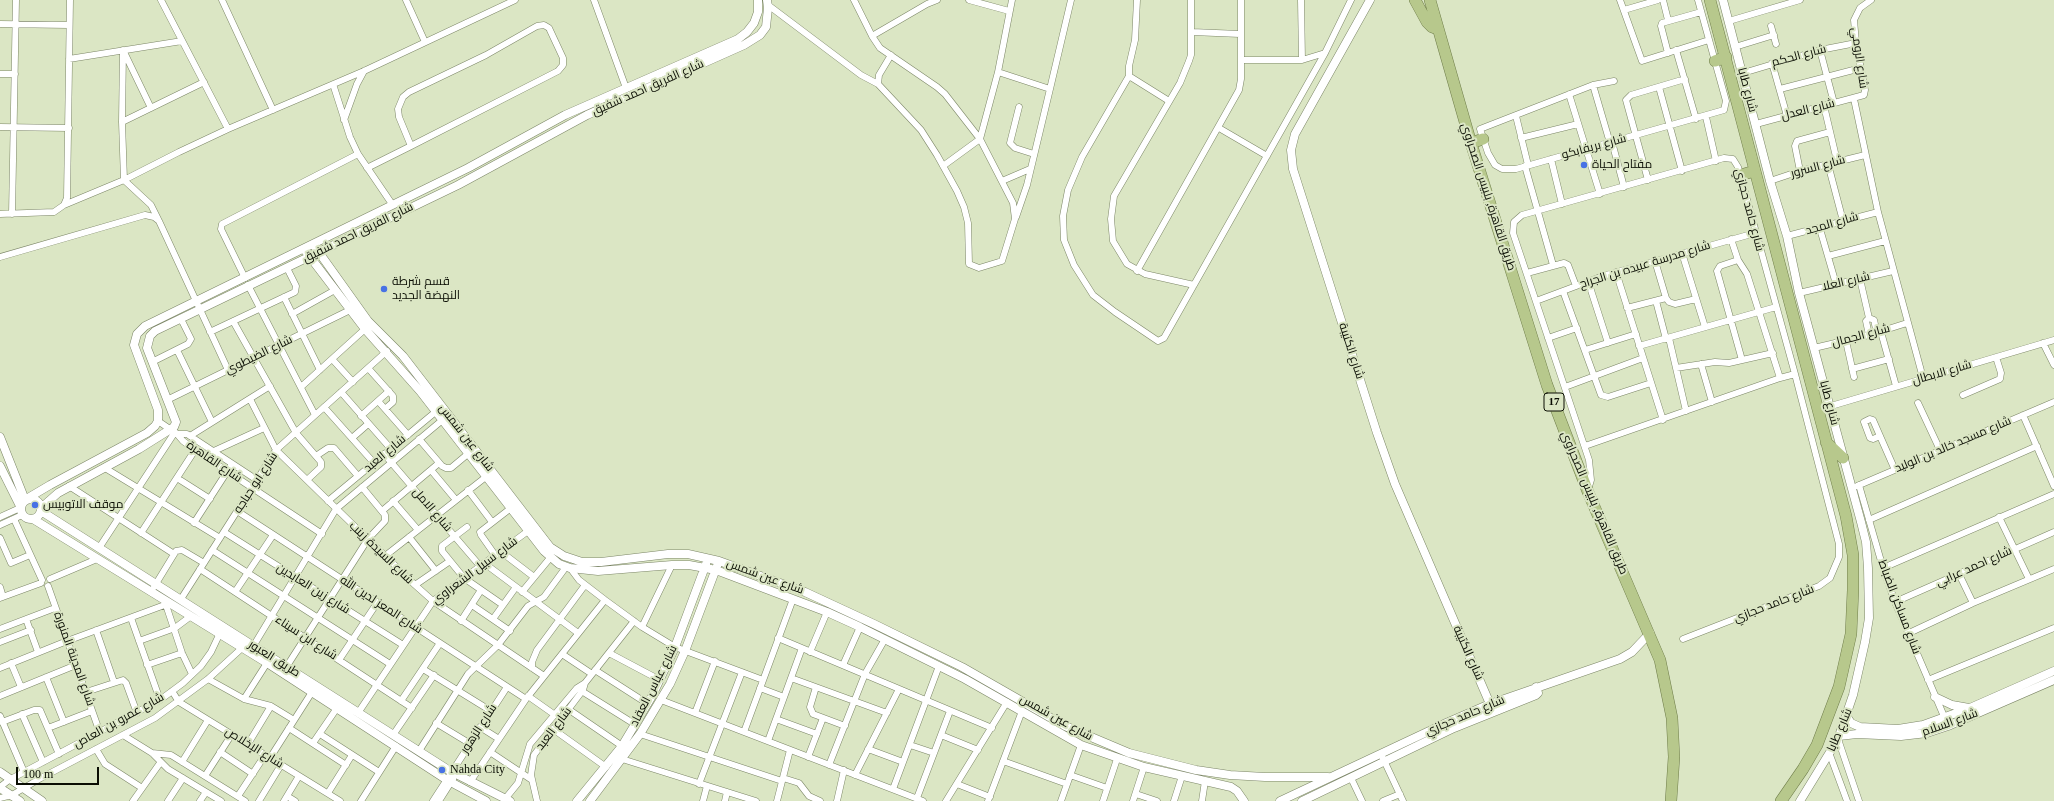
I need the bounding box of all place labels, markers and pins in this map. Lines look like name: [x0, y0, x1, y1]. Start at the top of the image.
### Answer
place label: مفتاح الحياة: [1592, 158, 1652, 172]
marker: مفتاح الحياة: [1579, 160, 1589, 170]
place label: قسم شرطة النهضة الجديد: [392, 275, 460, 303]
marker: قسم شرطة النهضة الجديد: [379, 284, 389, 294]
place label: موقف الاتوبيس: [43, 498, 123, 512]
marker: موقف الاتوبيس: [30, 500, 40, 510]
place label: Nahda City: [450, 763, 505, 777]
marker: Nahda City: [437, 765, 447, 775]

